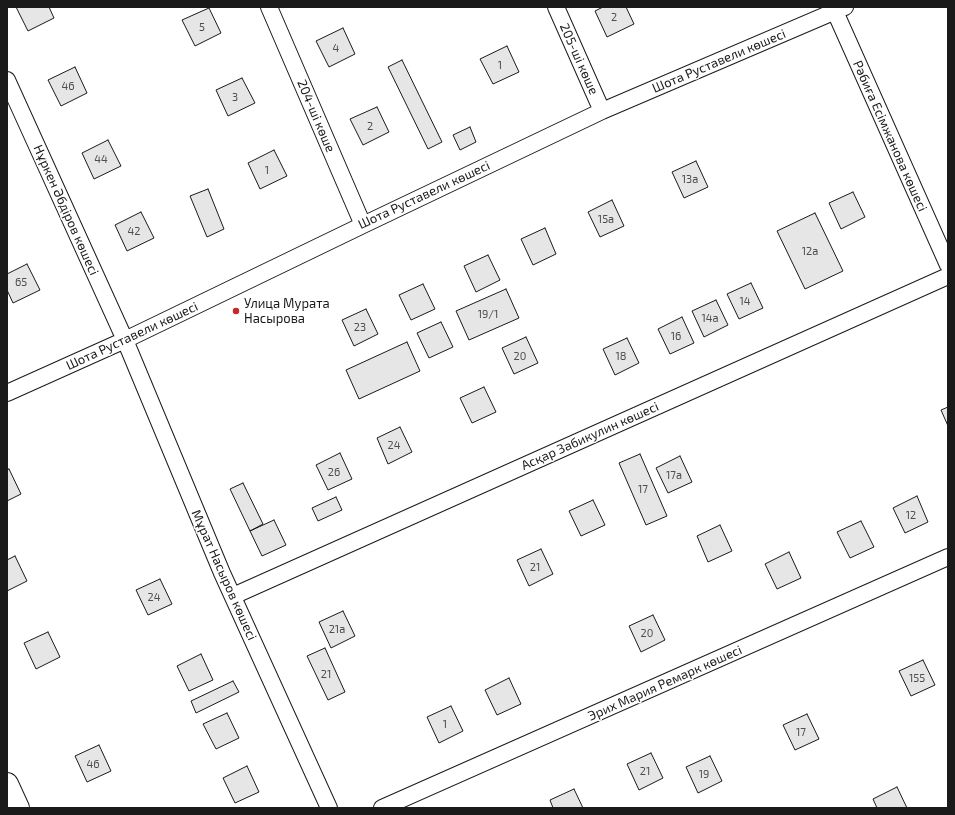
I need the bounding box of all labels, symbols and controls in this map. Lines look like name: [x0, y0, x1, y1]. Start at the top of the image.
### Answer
house number: 2: [611, 10, 617, 24]
house number: 5: [199, 20, 205, 34]
street label: 205-ші көше: [556, 21, 602, 97]
street label: Шота Руставели көшесі: [650, 26, 788, 96]
house number: 4: [333, 41, 339, 55]
house number: 1: [498, 58, 502, 72]
street label: Рәбиға Есімжанова көшесі: [850, 58, 930, 214]
street label: 204-ші көше: [294, 77, 338, 155]
house number: 46: [61, 79, 75, 93]
house number: 3: [232, 90, 238, 104]
house number: 2: [367, 119, 373, 133]
street label: Нұркен Әбдіров көшесі: [30, 142, 102, 278]
house number: 44: [94, 152, 108, 166]
street label: Шота Руставели көшесі: [356, 158, 492, 232]
house number: 1: [265, 163, 269, 177]
house number: 13а: [682, 172, 698, 186]
house number: 15а: [598, 212, 614, 226]
house number: 42: [128, 224, 140, 238]
house number: 12а: [802, 244, 818, 258]
house number: 65: [15, 275, 27, 289]
house number: 14: [739, 294, 751, 308]
place label: Улица Мурата Насырова: [244, 296, 330, 327]
street label: Шота Руставели көшесі: [64, 299, 200, 373]
marker: Улица Мурата Насырова: [231, 306, 241, 316]
house number: 19/1: [478, 307, 498, 321]
house number: 14а: [701, 311, 719, 325]
house number: 23: [354, 320, 366, 334]
house number: 16: [671, 329, 681, 343]
house number: 20: [514, 349, 526, 363]
house number: 18: [615, 349, 627, 363]
street label: Асқар Забикулин көшесі: [519, 399, 661, 473]
house number: 24: [388, 438, 400, 452]
house number: 26: [328, 465, 340, 479]
house number: 17а: [666, 468, 682, 482]
house number: 17: [638, 482, 648, 496]
street label: Мұрат Насыров көшесі: [188, 507, 260, 643]
house number: 12: [906, 508, 916, 522]
house number: 21: [530, 560, 540, 574]
house number: 24: [148, 590, 160, 604]
house number: 21а: [329, 622, 345, 636]
house number: 20: [641, 626, 653, 640]
street label: Эрих Мария Ремарк көшесі: [586, 642, 744, 724]
house number: 21: [321, 667, 331, 681]
house number: 155: [909, 671, 925, 685]
house number: 1: [443, 717, 447, 731]
house number: 17: [796, 725, 806, 739]
house number: 46: [86, 757, 100, 771]
house number: 21: [640, 764, 650, 778]
house number: 19: [699, 767, 709, 781]

